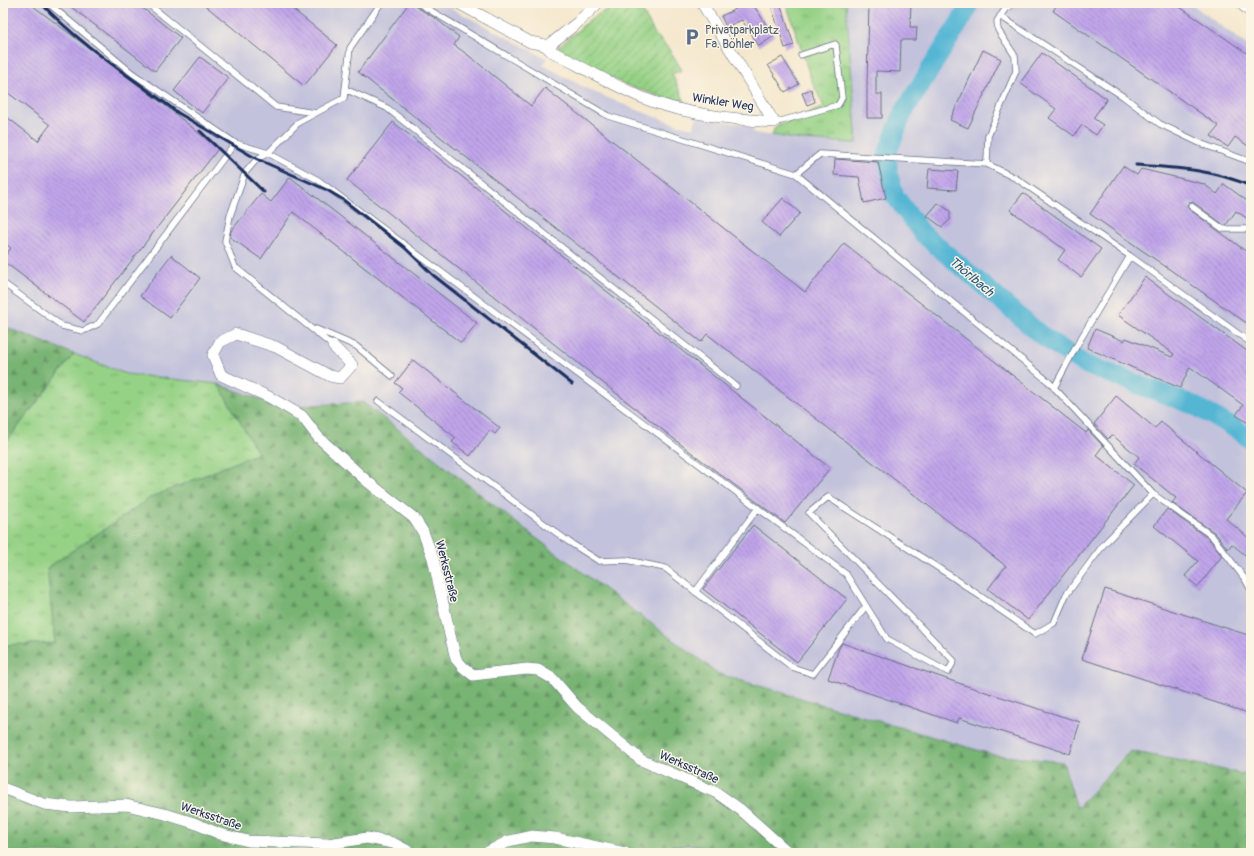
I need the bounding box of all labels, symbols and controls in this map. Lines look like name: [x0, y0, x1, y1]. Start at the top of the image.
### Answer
place label: Privatparkplatz Fa. Böhler: [705, 23, 779, 52]
parking icon: Privatparkplatz Fa. Böhler: [682, 27, 702, 47]
street label: Winkler Weg: [691, 90, 755, 115]
water label: Thörlbach: [946, 254, 998, 301]
street label: Werksstraße: [432, 539, 461, 604]
street label: Werksstraße: [657, 748, 721, 787]
street label: Werksstraße: [178, 799, 243, 834]

